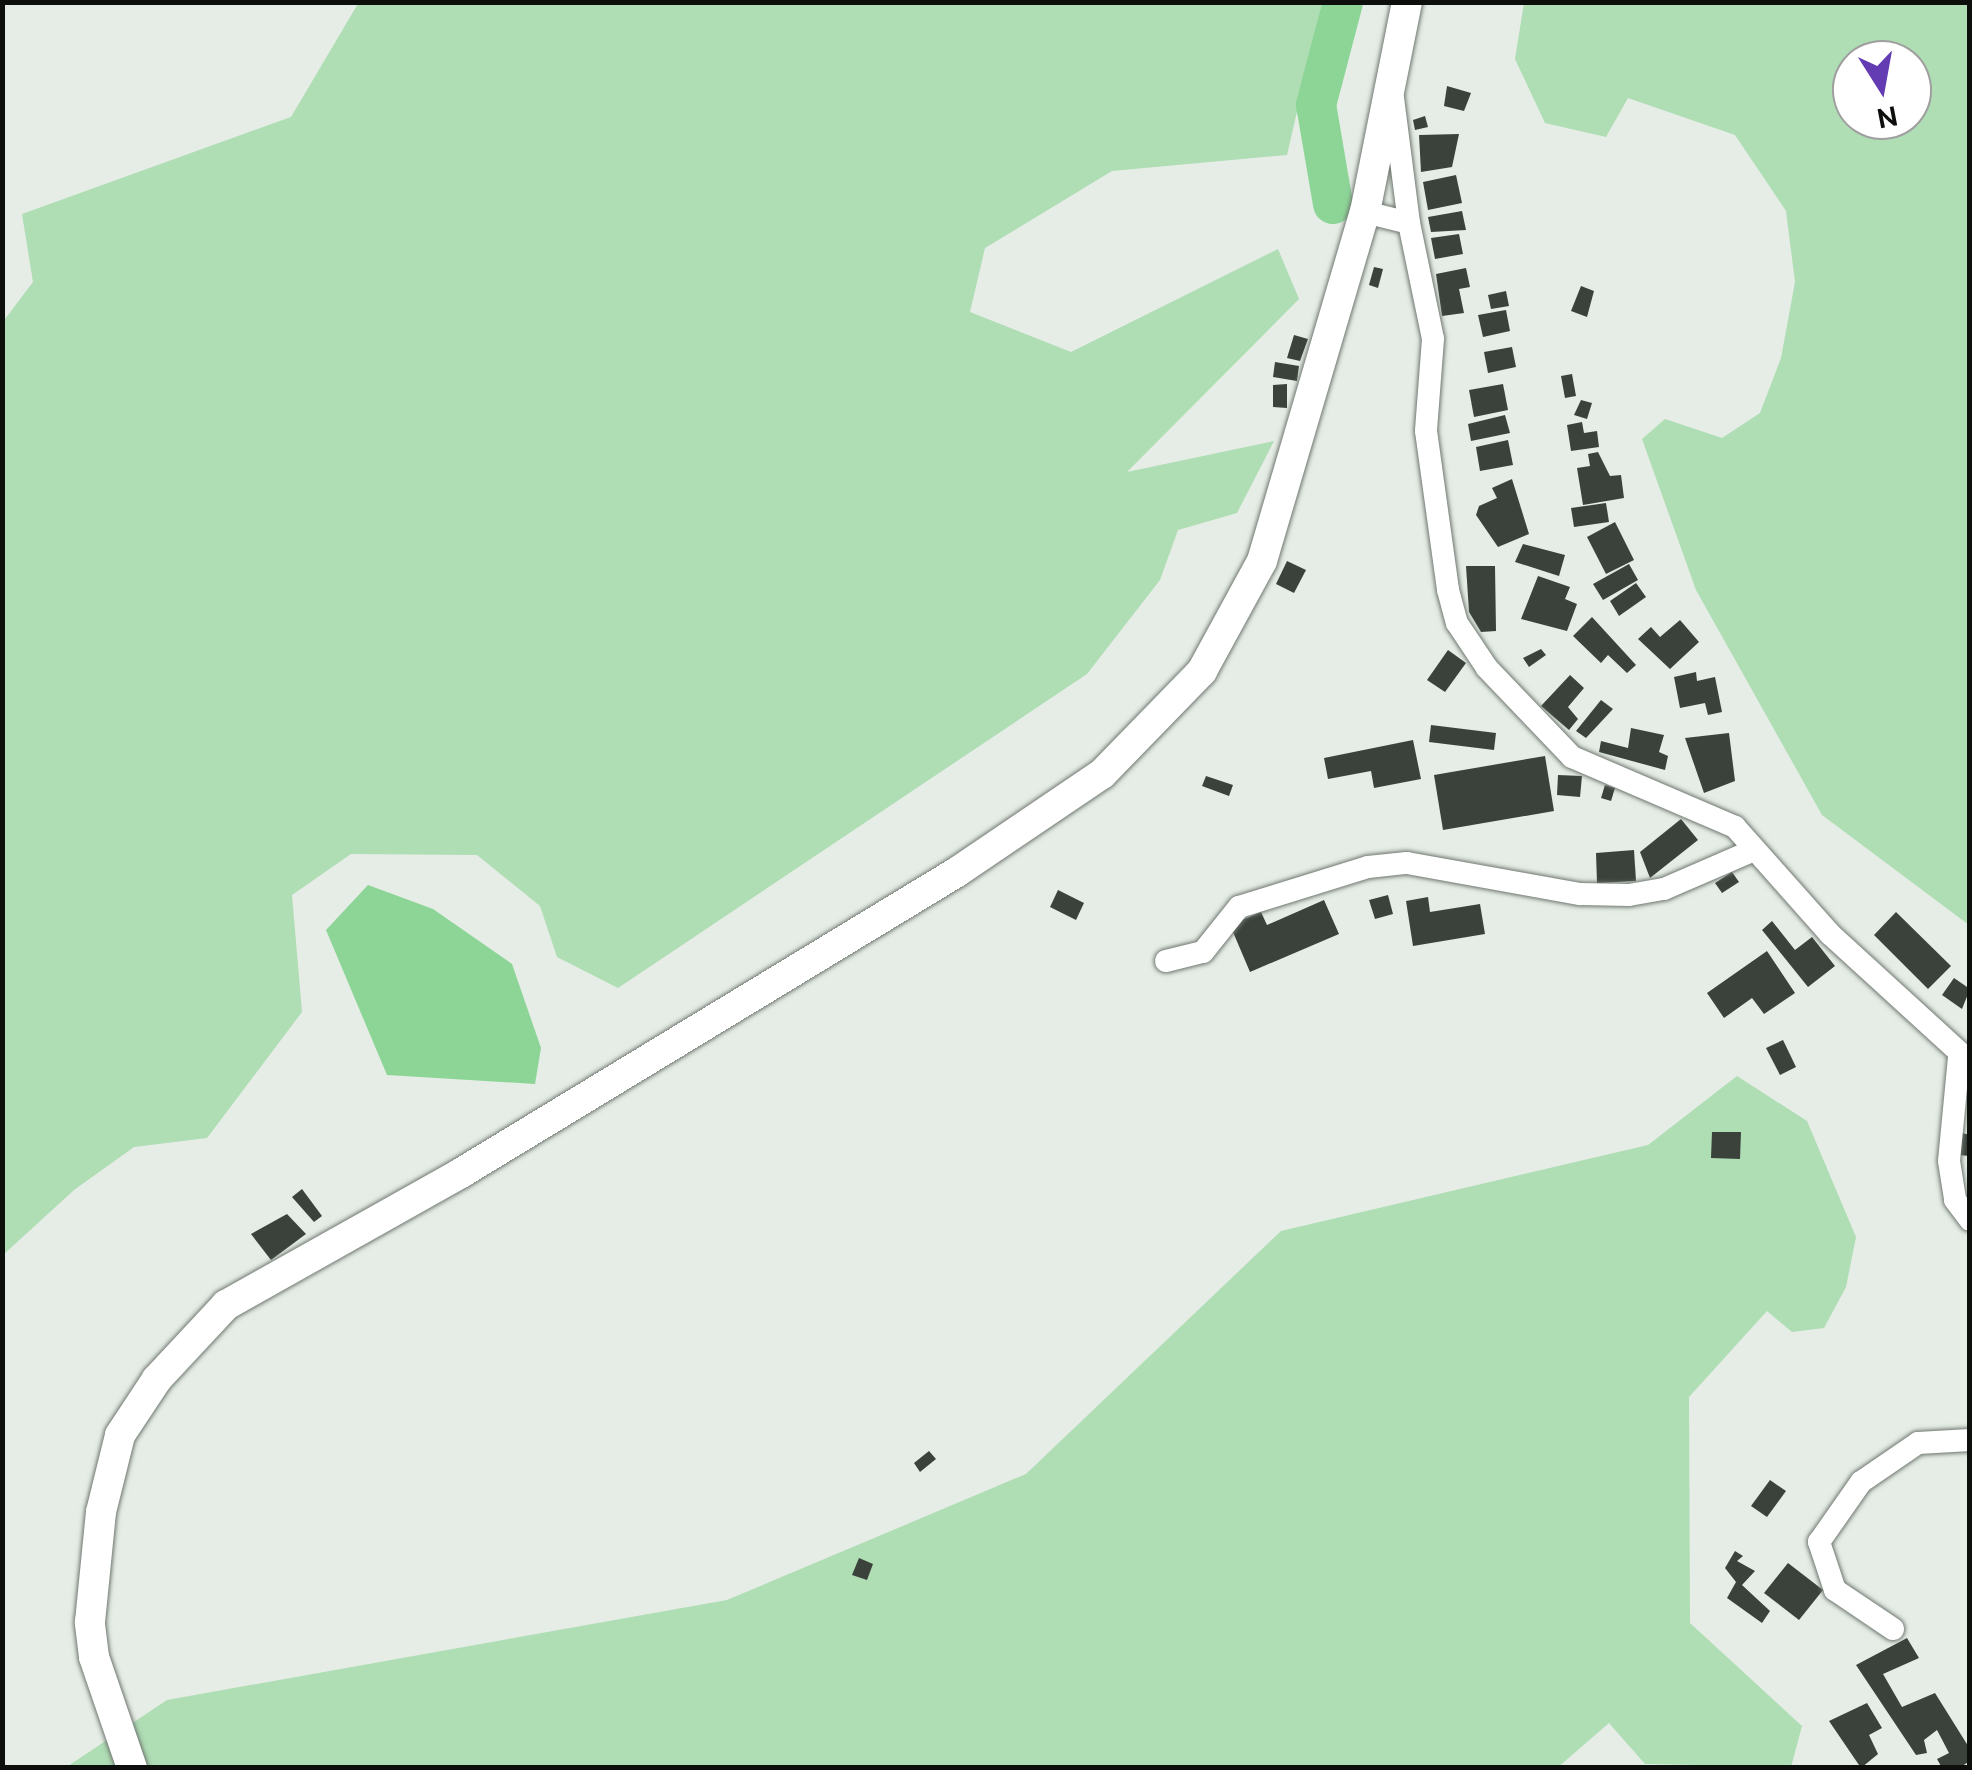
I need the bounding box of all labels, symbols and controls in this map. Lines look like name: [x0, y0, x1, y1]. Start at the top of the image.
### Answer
north arrow: [1832, 40, 1932, 140]
text: N: [1874, 101, 1901, 135]

